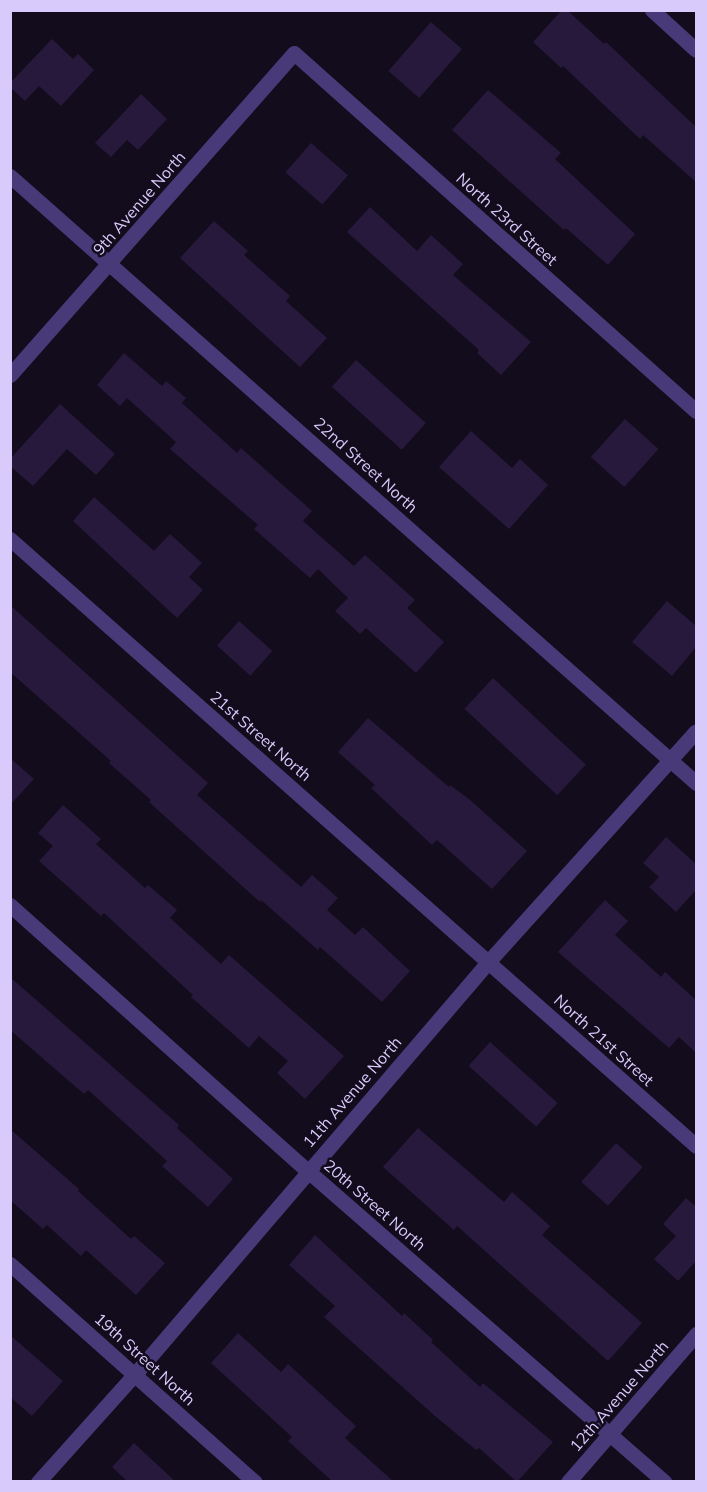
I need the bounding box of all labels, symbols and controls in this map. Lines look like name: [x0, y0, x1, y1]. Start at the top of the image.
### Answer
street label: 9th Avenue North: [89, 147, 189, 259]
street label: North 23rd Street: [452, 169, 562, 269]
street label: 22nd Street North: [310, 413, 422, 517]
street label: 21st Street North: [207, 687, 315, 785]
street label: North 21st Street: [550, 990, 658, 1090]
street label: 11th Avenue North: [299, 1033, 405, 1151]
street label: 20th Street North: [320, 1155, 430, 1255]
street label: 19th Street North: [91, 1309, 199, 1409]
street label: 12th Avenue North: [566, 1337, 672, 1455]

